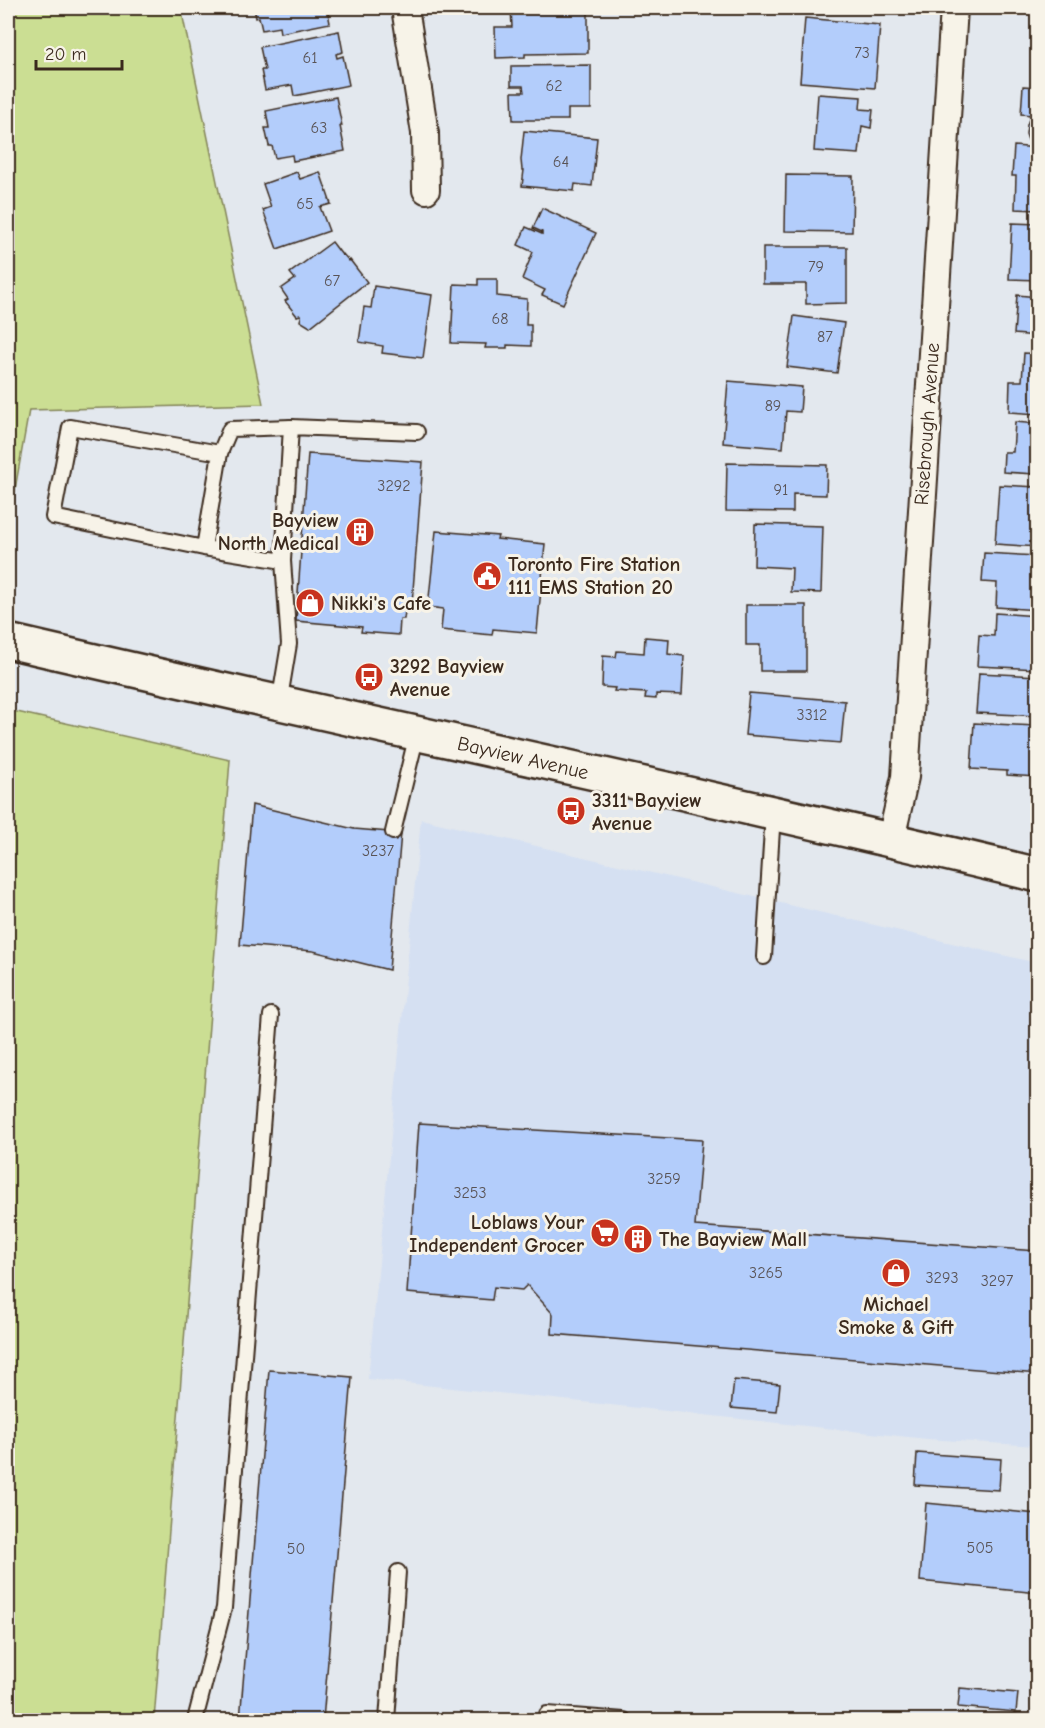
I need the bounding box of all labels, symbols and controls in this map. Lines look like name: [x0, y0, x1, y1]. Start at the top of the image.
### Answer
scale bar: [36, 33, 122, 71]
text: 20 m: [45, 44, 86, 65]
house number: 73: [854, 44, 870, 62]
house number: 61: [302, 49, 318, 67]
house number: 62: [545, 77, 563, 95]
house number: 63: [311, 119, 327, 137]
house number: 64: [553, 153, 569, 171]
house number: 65: [296, 195, 314, 213]
house number: 79: [808, 258, 824, 276]
house number: 67: [324, 272, 341, 290]
house number: 68: [492, 310, 508, 328]
house number: 87: [817, 328, 833, 346]
street label: Risebrough Avenue: [910, 342, 944, 506]
house number: 89: [765, 397, 781, 415]
house number: 3292: [377, 477, 411, 495]
house number: 91: [774, 481, 788, 499]
place label: Bayview North Medical: [218, 509, 339, 555]
building icon: Bayview North Medical: [344, 516, 376, 548]
place label: Toronto Fire Station 111 EMS Station 20: [508, 553, 680, 599]
public building icon: Toronto Fire Station 111 EMS Station 20: [471, 560, 503, 592]
shop icon: Nikki's Cafe: [294, 587, 326, 619]
place label: Nikki's Cafe: [331, 592, 431, 615]
place label: 3292 Bayview Avenue: [390, 655, 504, 701]
bus stop icon: 3292 Bayview Avenue: [353, 661, 385, 693]
house number: 3312: [797, 706, 827, 724]
street label: Bayview Avenue: [455, 732, 591, 784]
place label: 3311 Bayview Avenue: [592, 789, 702, 835]
bus stop icon: 3311 Bayview Avenue: [555, 795, 587, 827]
house number: 3237: [362, 842, 394, 860]
house number: 3259: [647, 1170, 681, 1188]
house number: 3253: [453, 1184, 487, 1202]
place label: Loblaws Your Independent Grocer: [409, 1211, 584, 1257]
supermarket icon: Loblaws Your Independent Grocer: [589, 1217, 621, 1249]
building icon: The Bayview Mall: [622, 1223, 654, 1255]
place label: The Bayview Mall: [659, 1228, 807, 1251]
shop icon: Michael Smoke & Gift: [880, 1257, 912, 1289]
house number: 3265: [749, 1264, 783, 1282]
house number: 3293: [925, 1269, 959, 1287]
house number: 3297: [981, 1272, 1014, 1290]
place label: Michael Smoke & Gift: [838, 1293, 954, 1339]
house number: 505: [966, 1539, 994, 1557]
house number: 50: [287, 1540, 305, 1558]

